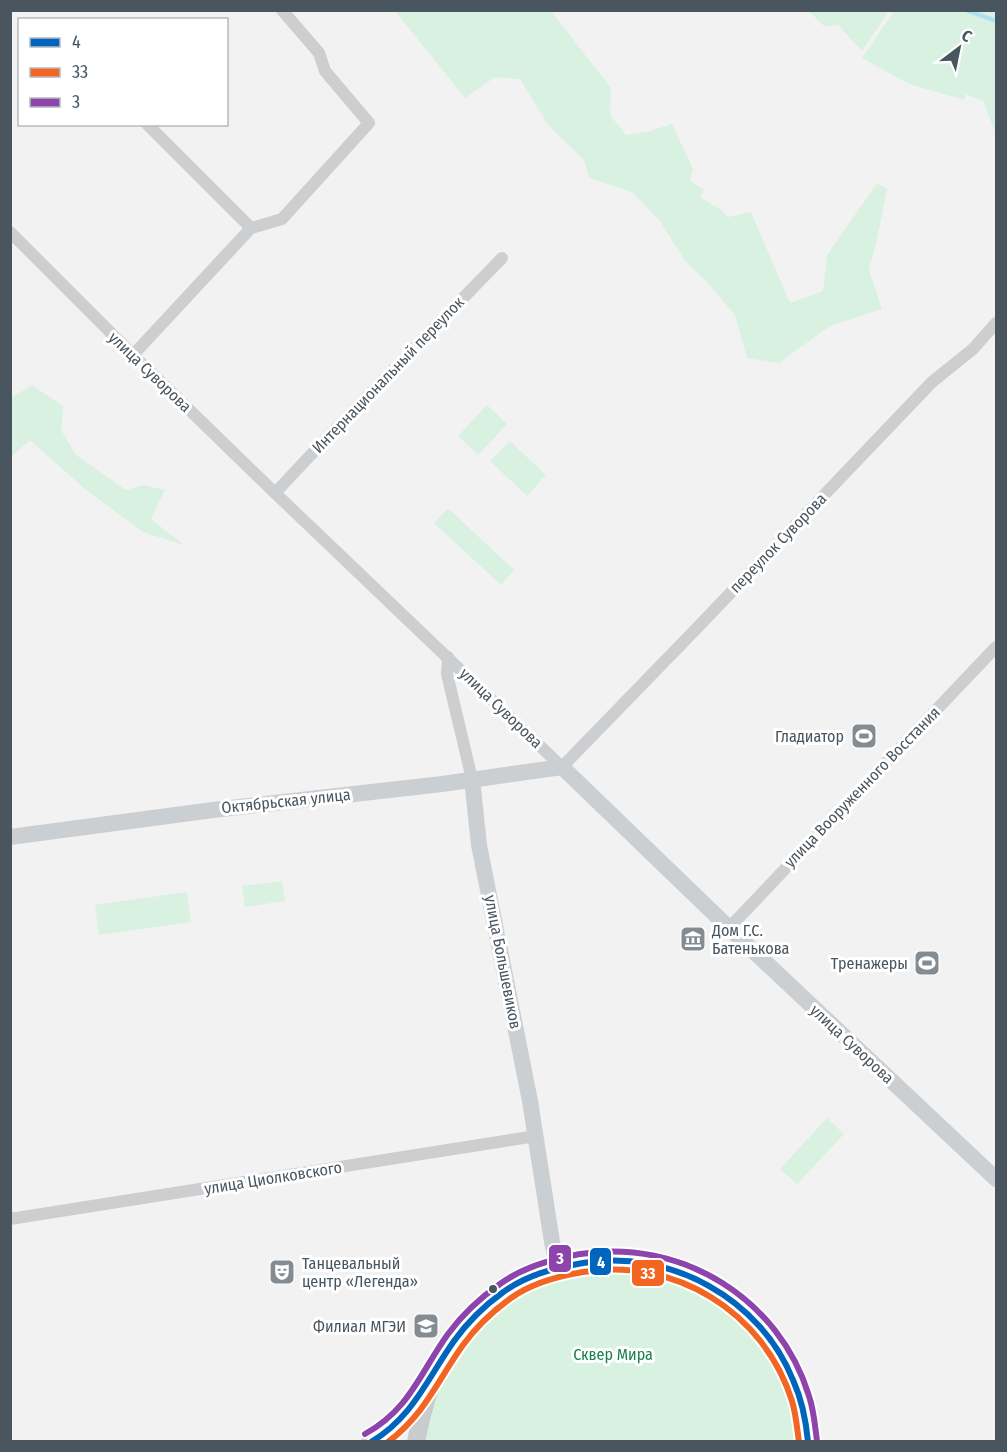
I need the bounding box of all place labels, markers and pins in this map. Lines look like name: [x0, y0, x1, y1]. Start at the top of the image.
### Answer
sports icon: Гладиатор: [849, 721, 879, 751]
place label: Гладиатор: [775, 727, 844, 746]
place label: Дом Г.С. Батенькова: [711, 921, 790, 958]
museum icon: Дом Г.С. Батенькова: [678, 924, 708, 954]
sports icon: Тренажеры: [912, 948, 942, 978]
place label: Тренажеры: [831, 954, 908, 973]
place label: Танцевальный центр «Легенда»: [302, 1254, 418, 1291]
theatre icon: Танцевальный центр «Легенда»: [267, 1257, 297, 1287]
unlabelled marker: [487, 1283, 499, 1295]
school or university icon: Филиал МГЭИ: [411, 1311, 441, 1341]
place label: Филиал МГЭИ: [313, 1317, 406, 1336]

